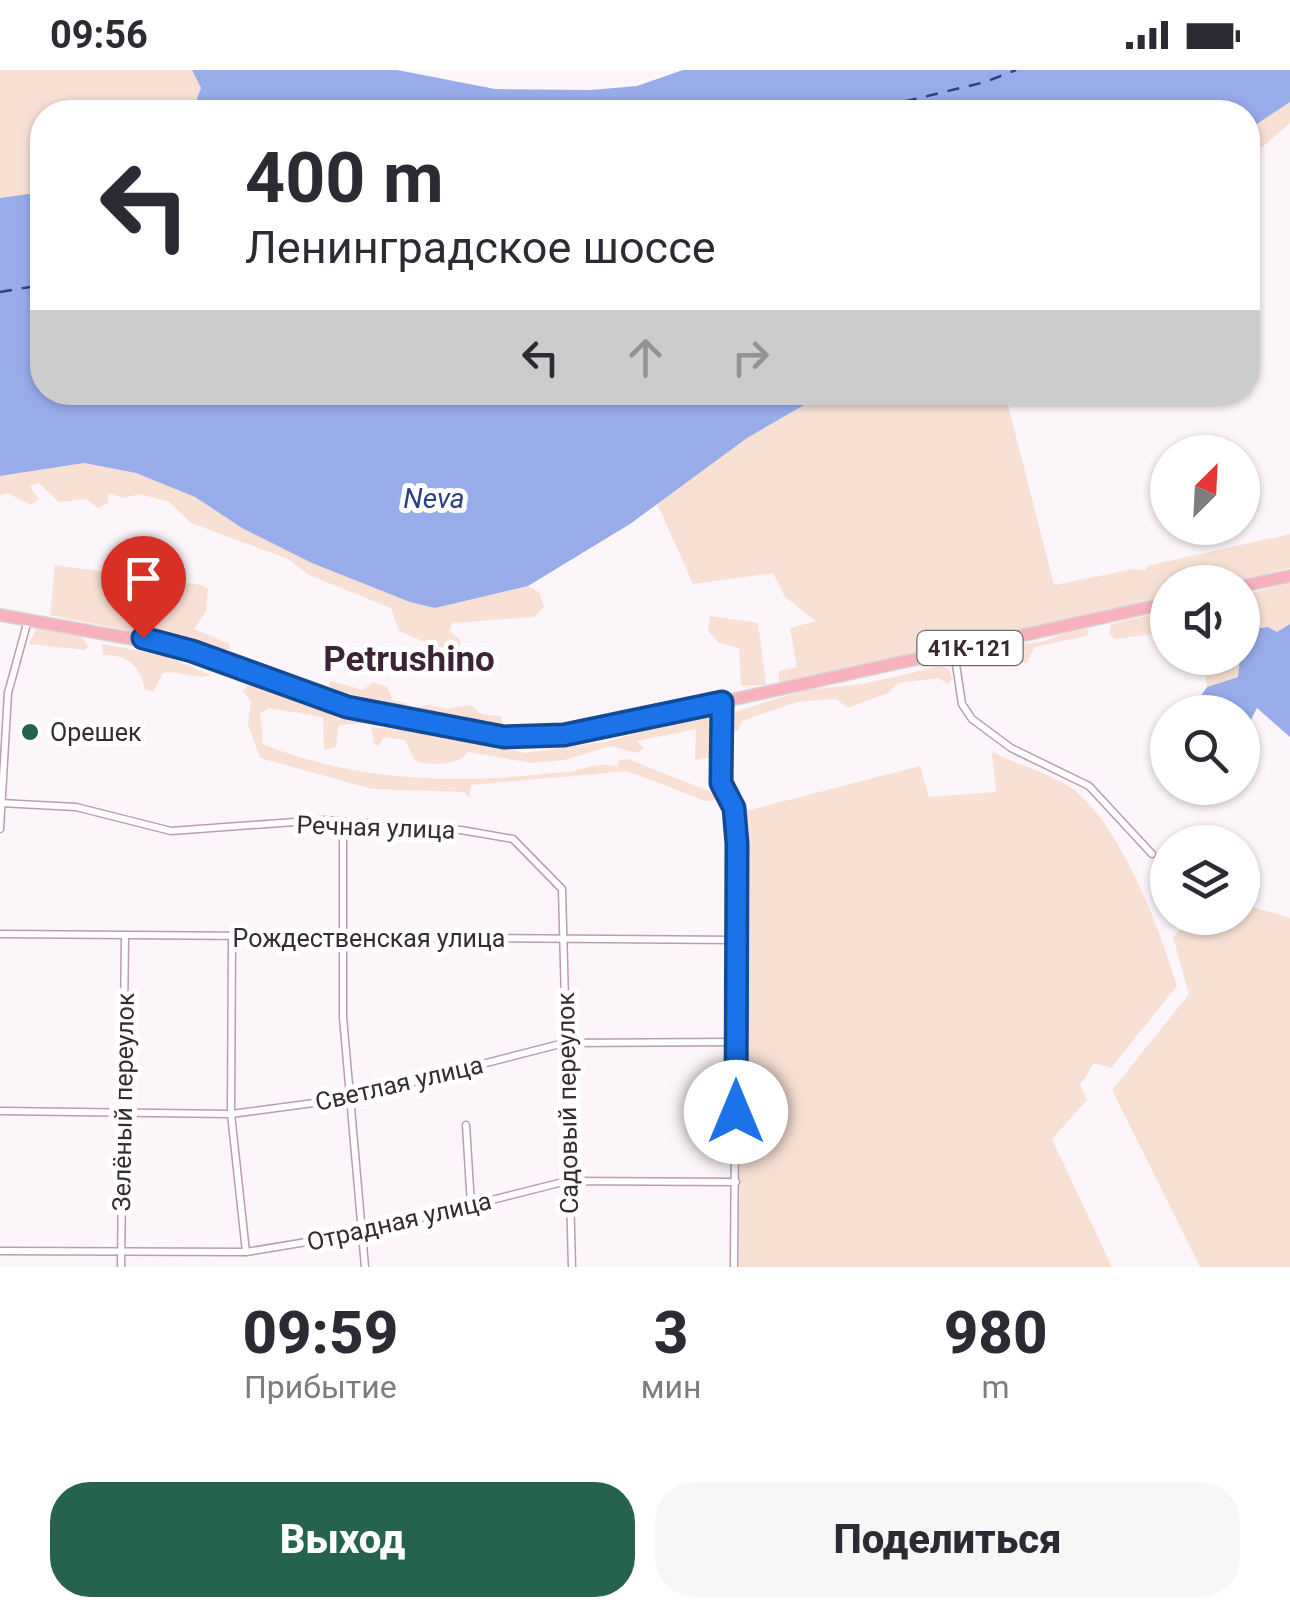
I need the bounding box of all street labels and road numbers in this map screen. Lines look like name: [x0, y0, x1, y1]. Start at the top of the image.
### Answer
road number: 41К-121: [918, 631, 1022, 665]
street label: Речная улица: [296, 810, 456, 845]
street label: Рождественская улица: [233, 924, 505, 953]
street label: Садовый переулок: [551, 991, 584, 1214]
street label: Зелёный переулок: [107, 992, 140, 1212]
street label: Светлая улица: [312, 1050, 486, 1117]
street label: Отрадная улица: [304, 1186, 494, 1257]

